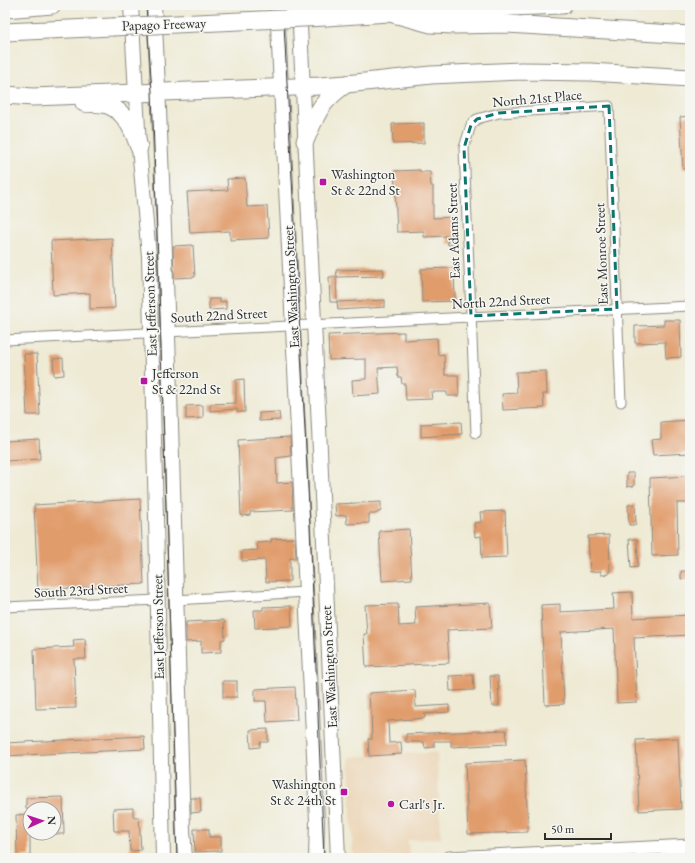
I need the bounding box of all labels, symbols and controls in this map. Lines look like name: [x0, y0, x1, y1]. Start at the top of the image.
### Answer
street label: Papago Freeway: [121, 13, 207, 34]
street label: North 21st Place: [491, 85, 583, 111]
place label: Washington St & 22nd St: [331, 165, 400, 199]
marker: Washington St & 22nd St: [318, 177, 328, 187]
street label: East Adams Street: [442, 182, 464, 279]
street label: East Monroe Street: [590, 202, 612, 305]
street label: East Washington Street: [279, 225, 303, 349]
street label: East Jefferson Street: [139, 250, 161, 357]
street label: North 22nd Street: [451, 289, 551, 313]
street label: South 22nd Street: [170, 303, 268, 327]
place label: Jefferson St & 22nd St: [151, 364, 221, 398]
marker: Jefferson St & 22nd St: [139, 376, 149, 386]
street label: East Jefferson Street: [148, 574, 168, 680]
street label: South 23rd Street: [34, 579, 129, 601]
street label: East Washington Street: [317, 605, 341, 729]
place label: Washington St & 24th St: [270, 775, 337, 809]
marker: Washington St & 24th St: [339, 787, 349, 797]
place label: Carl's Jr.: [399, 795, 445, 813]
marker: Carl's Jr.: [386, 799, 396, 809]
north arrow: [22, 801, 62, 841]
scale bar: [545, 815, 611, 841]
text: N: [45, 816, 59, 825]
text: 50 m: [551, 821, 575, 837]

